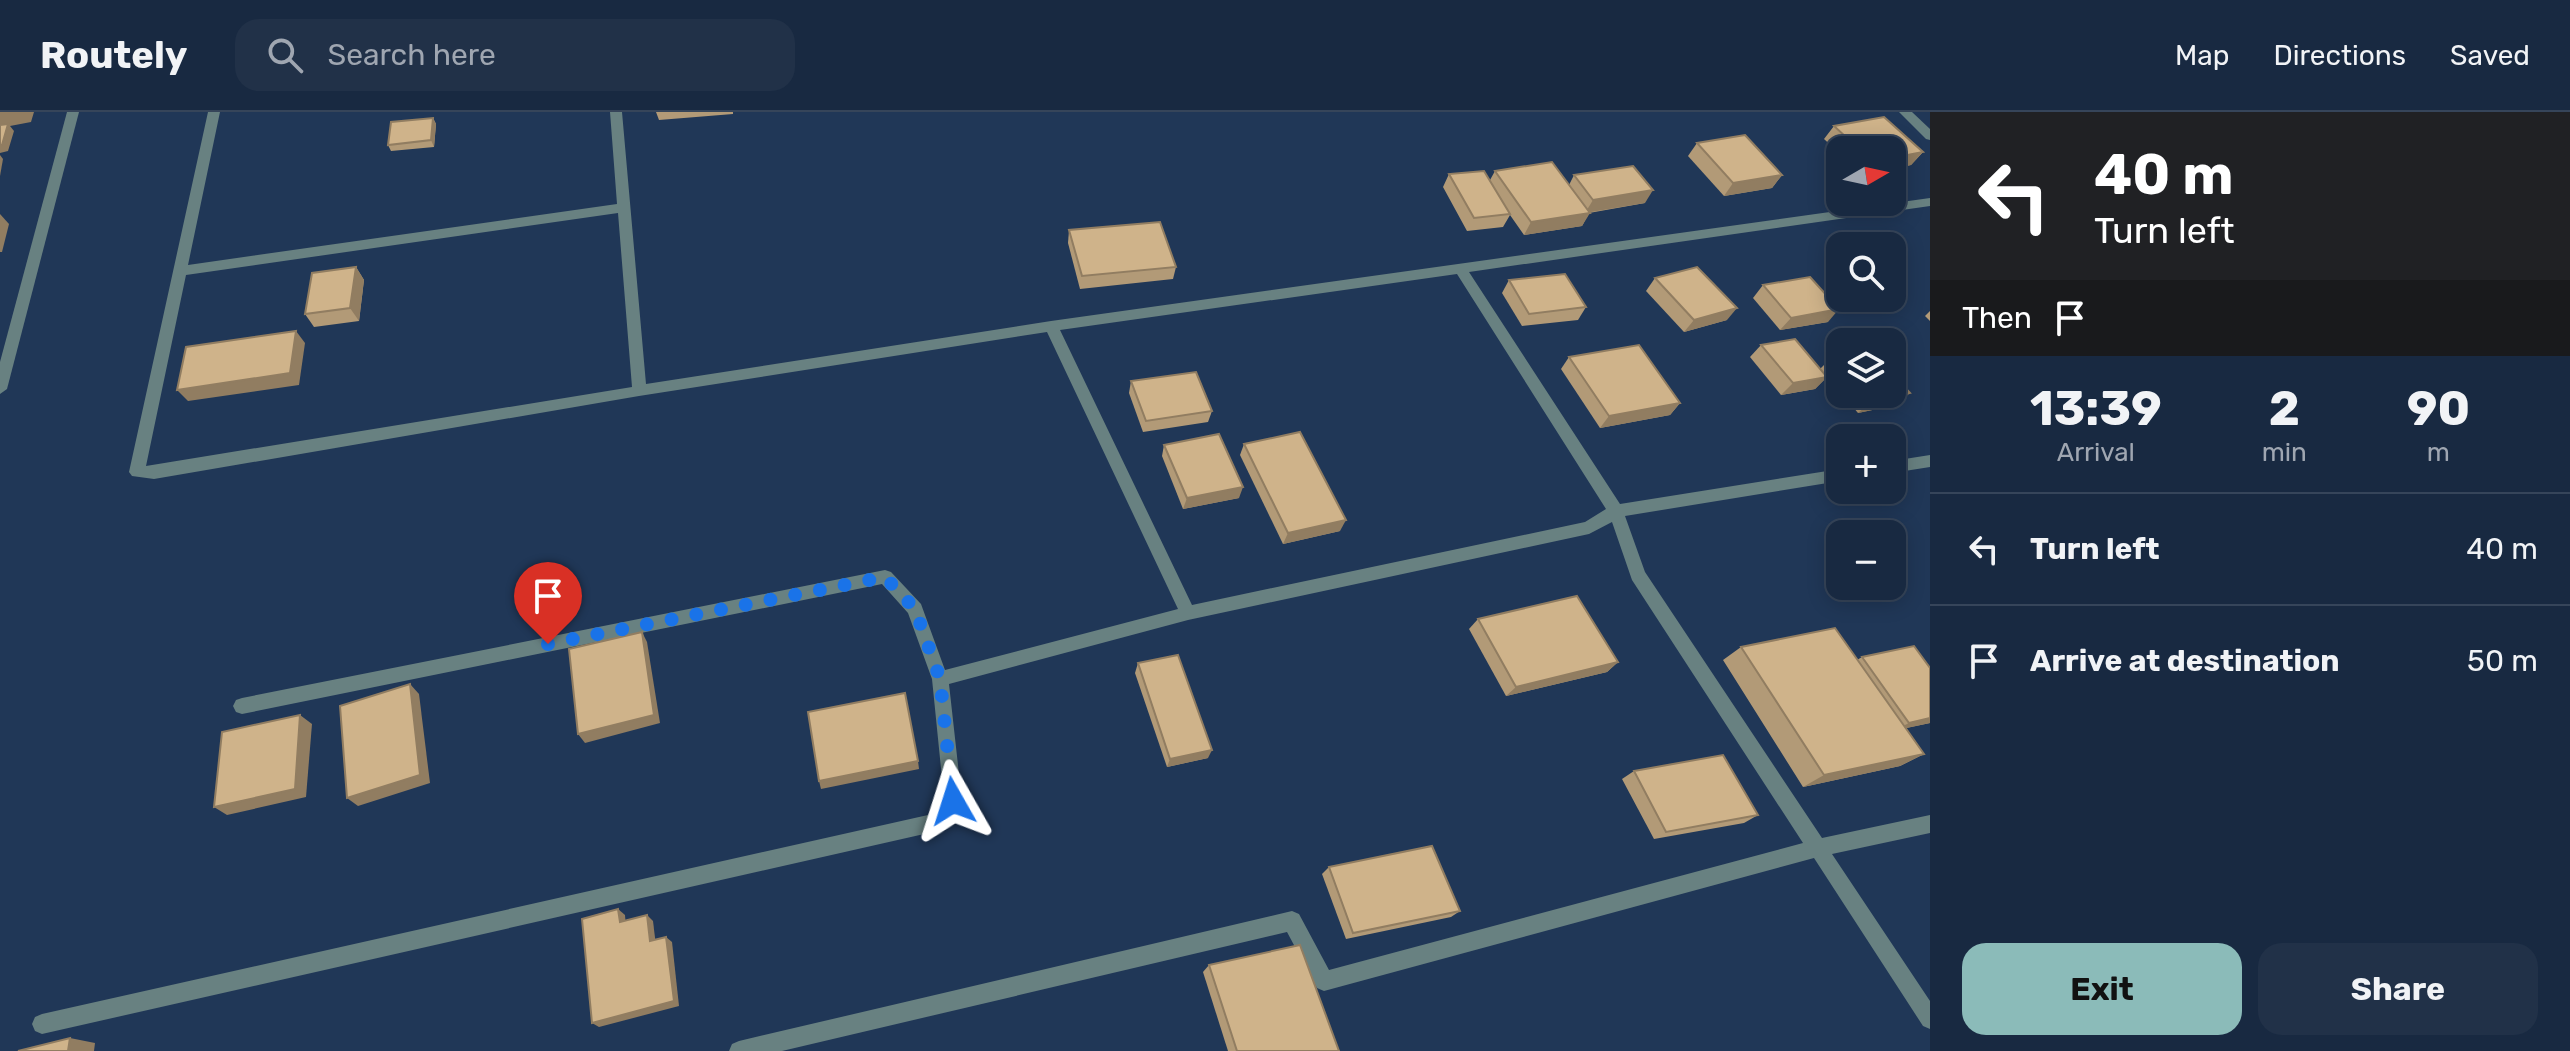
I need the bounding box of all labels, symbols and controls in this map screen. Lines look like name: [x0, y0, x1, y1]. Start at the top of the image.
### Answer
search box: [235, 19, 795, 91]
text: Routely: [40, 32, 187, 78]
icon: search: [263, 33, 307, 77]
text: Search here: [327, 37, 496, 73]
text: Map: [2175, 39, 2229, 72]
text: Directions: [2273, 39, 2406, 72]
text: Saved: [2450, 39, 2530, 72]
north arrow: [1826, 136, 1906, 216]
map controls: [1826, 136, 1906, 600]
text: 40 m: [2094, 142, 2234, 208]
icon: left: [1962, 144, 2066, 248]
text: Turn left: [2094, 209, 2235, 252]
button: search: [1826, 232, 1906, 312]
icon: arrive: [2048, 296, 2092, 340]
text: Then: [1962, 300, 2032, 336]
button: layers: [1826, 328, 1906, 408]
text: 13:39: [2030, 380, 2162, 437]
text: 2: [2269, 380, 2300, 437]
text: 90: [2407, 380, 2470, 437]
button: +: [1826, 424, 1906, 504]
text: Arrival: [2057, 437, 2135, 468]
text: min: [2262, 437, 2307, 468]
text: m: [2427, 437, 2450, 468]
button: −: [1826, 520, 1906, 600]
icon: left: [1962, 527, 2006, 571]
text: Turn left: [2030, 531, 2160, 567]
text: 40 m: [2466, 531, 2538, 567]
pin: [514, 562, 582, 644]
icon: arrive: [526, 574, 570, 618]
icon: arrive: [1962, 639, 2006, 683]
text: Arrive at destination: [2030, 643, 2340, 679]
text: 50 m: [2467, 643, 2538, 679]
position arrow: [911, 759, 995, 843]
button: Exit: [1962, 943, 2242, 1035]
button: Share: [2258, 943, 2538, 1035]

